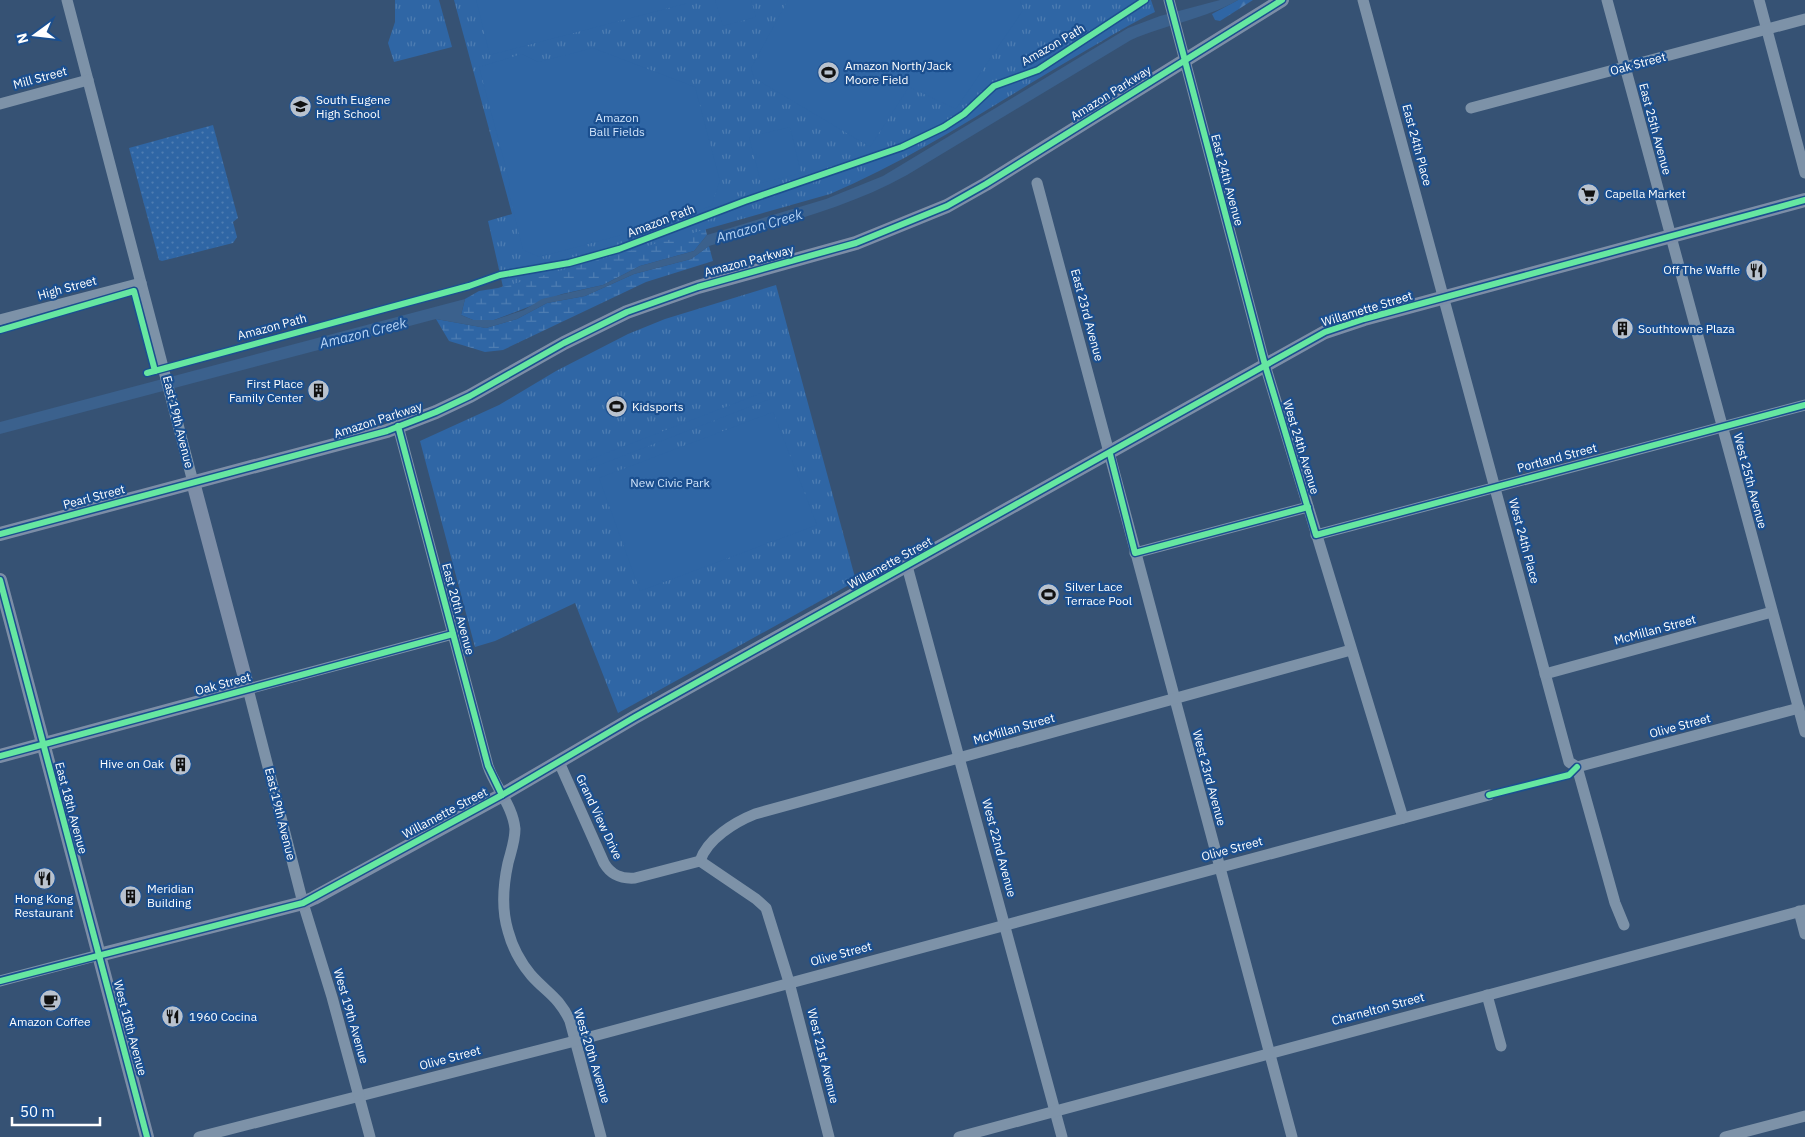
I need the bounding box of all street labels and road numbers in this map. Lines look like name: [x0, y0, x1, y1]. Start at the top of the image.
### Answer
street label: Amazon Path: [1018, 20, 1087, 69]
street label: Oak Street: [1608, 49, 1667, 78]
street label: Amazon Parkway: [1068, 62, 1154, 123]
street label: Mill Street: [11, 63, 68, 92]
street label: East 25th Avenue: [1636, 81, 1675, 177]
street label: East 24th Place: [1399, 102, 1436, 188]
street label: East 24th Avenue: [1208, 132, 1247, 228]
street label: Amazon Path: [625, 201, 697, 240]
street label: Amazon Parkway: [702, 241, 795, 280]
street label: East 23rd Avenue: [1068, 267, 1107, 363]
street label: High Street: [36, 272, 98, 303]
street label: Willamette Street: [1320, 288, 1414, 329]
street label: Amazon Path: [236, 310, 308, 343]
street label: East 19th Avenue: [160, 374, 197, 470]
street label: Amazon Parkway: [332, 398, 424, 441]
street label: West 24th Avenue: [1280, 398, 1323, 496]
street label: West 25th Avenue: [1731, 431, 1771, 531]
street label: Portland Street: [1516, 440, 1598, 475]
street label: Pearl Street: [61, 481, 126, 512]
street label: West 24th Place: [1506, 497, 1543, 586]
street label: Willamette Street: [845, 533, 935, 592]
street label: East 20th Avenue: [439, 561, 478, 657]
street label: McMillan Street: [1612, 611, 1697, 648]
street label: Oak Street: [193, 669, 252, 698]
street label: McMillan Street: [971, 710, 1056, 747]
street label: Olive Street: [1648, 710, 1712, 741]
street label: West 23rd Avenue: [1189, 728, 1230, 828]
street label: East 18th Avenue: [52, 760, 91, 856]
street label: East 19th Avenue: [262, 766, 299, 862]
street label: Grand View Drive: [573, 772, 626, 862]
street label: Willamette Street: [400, 784, 490, 841]
street label: West 22nd Avenue: [979, 797, 1020, 899]
street label: Olive Street: [1200, 833, 1264, 864]
street label: Olive Street: [809, 938, 873, 969]
street label: West 19th Avenue: [331, 967, 372, 1066]
street label: West 18th Avenue: [111, 978, 151, 1078]
street label: Charnelton Street: [1330, 989, 1426, 1028]
street label: West 20th Avenue: [571, 1007, 614, 1105]
street label: West 21st Avenue: [804, 1007, 843, 1105]
street label: Olive Street: [418, 1042, 482, 1073]

